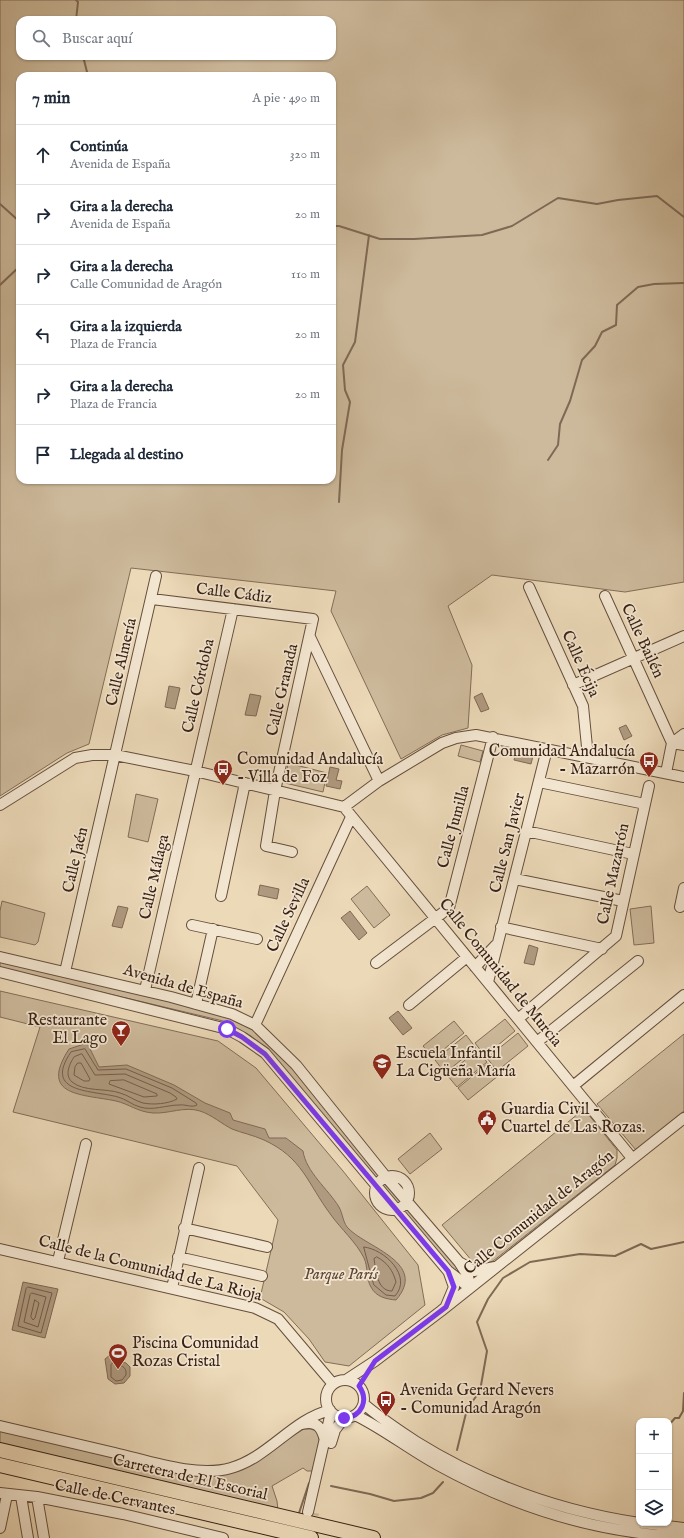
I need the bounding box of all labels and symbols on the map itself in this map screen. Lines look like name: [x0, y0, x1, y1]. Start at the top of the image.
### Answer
street label: Calle Cádiz: [195, 579, 273, 609]
street label: Calle Bailén: [616, 601, 668, 682]
street label: Calle Almería: [102, 616, 142, 708]
street label: Calle Écija: [556, 627, 605, 700]
street label: Calle Córdoba: [178, 637, 220, 735]
street label: Calle Granada: [263, 642, 303, 738]
place label: Comunidad Andalucía - Mazarrón: [489, 742, 635, 780]
place label: Comunidad Andalucía - Villa de Foz: [237, 750, 383, 788]
bus stop icon: Comunidad Andalucía - Mazarrón: [638, 750, 660, 778]
bus stop icon: Comunidad Andalucía - Villa de Foz: [212, 758, 234, 786]
street label: Calle Jumilla: [433, 783, 475, 870]
street label: Calle San Javier: [486, 791, 530, 895]
street label: Calle Mazarrón: [594, 821, 635, 926]
street label: Calle Jaén: [59, 825, 93, 895]
street label: Calle Málaga: [136, 832, 175, 922]
street label: Calle Sevilla: [263, 874, 315, 956]
street label: Calle Comunidad de Murcia: [434, 895, 566, 1051]
street label: Avenida de España: [120, 960, 245, 1014]
place label: Restaurante El Lago: [27, 1011, 107, 1049]
bar icon: Restaurante El Lago: [110, 1019, 132, 1047]
route start: [218, 1020, 236, 1038]
place label: Escuela Infantil La Cigüeña María: [396, 1044, 516, 1082]
school or university icon: Escuela Infantil La Cigüeña María: [371, 1052, 393, 1080]
place label: Guardia Civil - Cuartel de Las Rozas.: [501, 1100, 645, 1138]
public building icon: Guardia Civil - Cuartel de Las Rozas.: [476, 1108, 498, 1136]
street label: Calle Comunidad de Aragón: [460, 1146, 618, 1280]
street label: Calle de la Comunidad de La Rioja: [36, 1232, 264, 1306]
park label: Parque París: [304, 1265, 378, 1285]
place label: Piscina Comunidad Rozas Cristal: [132, 1334, 259, 1372]
sports icon: Piscina Comunidad Rozas Cristal: [107, 1342, 129, 1370]
place label: Avenida Gerard Nevers - Comunidad Aragón: [399, 1381, 554, 1419]
bus stop icon: Avenida Gerard Nevers - Comunidad Aragón: [375, 1389, 397, 1417]
route end: [335, 1409, 353, 1427]
street label: Carretera de El Escorial: [111, 1450, 270, 1506]
street label: Calle de Cervantes: [53, 1475, 178, 1521]

